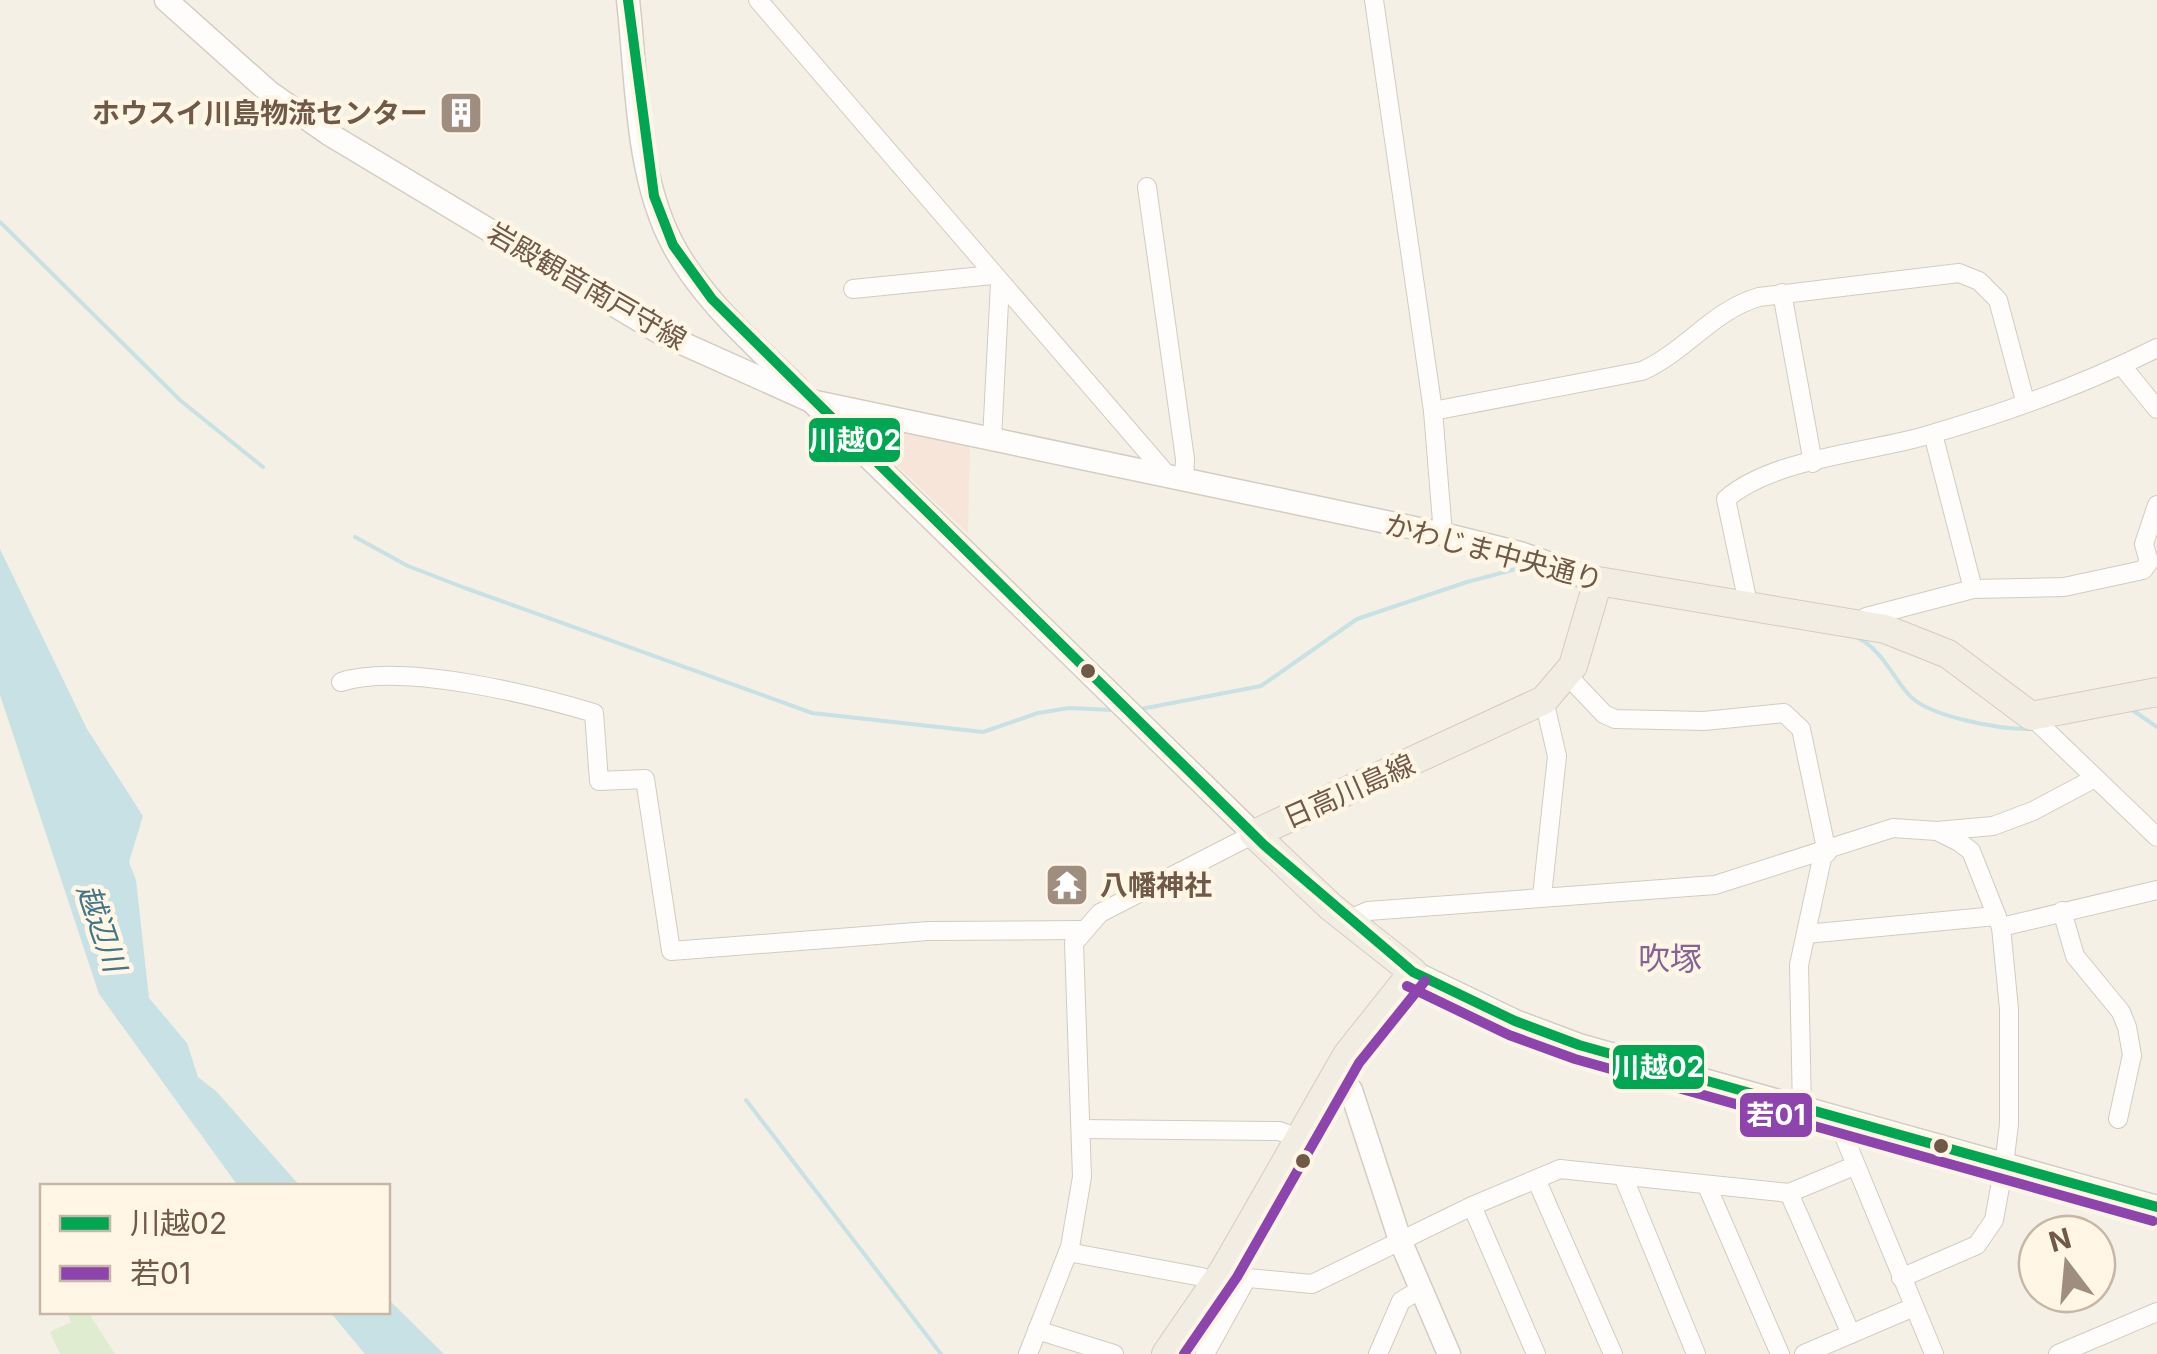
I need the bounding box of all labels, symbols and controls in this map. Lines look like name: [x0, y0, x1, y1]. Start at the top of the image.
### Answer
building icon: ホウスイ川島物流センター: [438, 90, 484, 136]
place label: ホウスイ川島物流センター: [92, 96, 428, 130]
street label: 岩殿観音南戸守線: [481, 215, 693, 357]
line badge: 川越02: [807, 416, 902, 464]
text: 川越02: [809, 423, 901, 457]
street label: かわじま中央通り: [1381, 507, 1607, 597]
unlabelled marker: [1078, 661, 1098, 681]
street label: 日高川島線: [1278, 747, 1420, 835]
temple icon: 八幡神社: [1044, 862, 1090, 908]
place label: 八幡神社: [1100, 868, 1212, 902]
water label: 越辺川: [70, 879, 135, 979]
district label: 吹塚: [1638, 939, 1702, 978]
line badge: 川越02: [1611, 1043, 1706, 1091]
text: 川越02: [1612, 1050, 1704, 1084]
line badge: 若01: [1738, 1091, 1814, 1139]
text: 若01: [1747, 1098, 1805, 1132]
unlabelled marker: [1931, 1136, 1951, 1156]
unlabelled marker: [1293, 1151, 1313, 1171]
legend: [40, 1184, 390, 1314]
text: 川越02: [130, 1205, 227, 1241]
north arrow: [2017, 1214, 2117, 1314]
text: N: [2045, 1221, 2075, 1259]
text: 若01: [130, 1255, 191, 1291]

